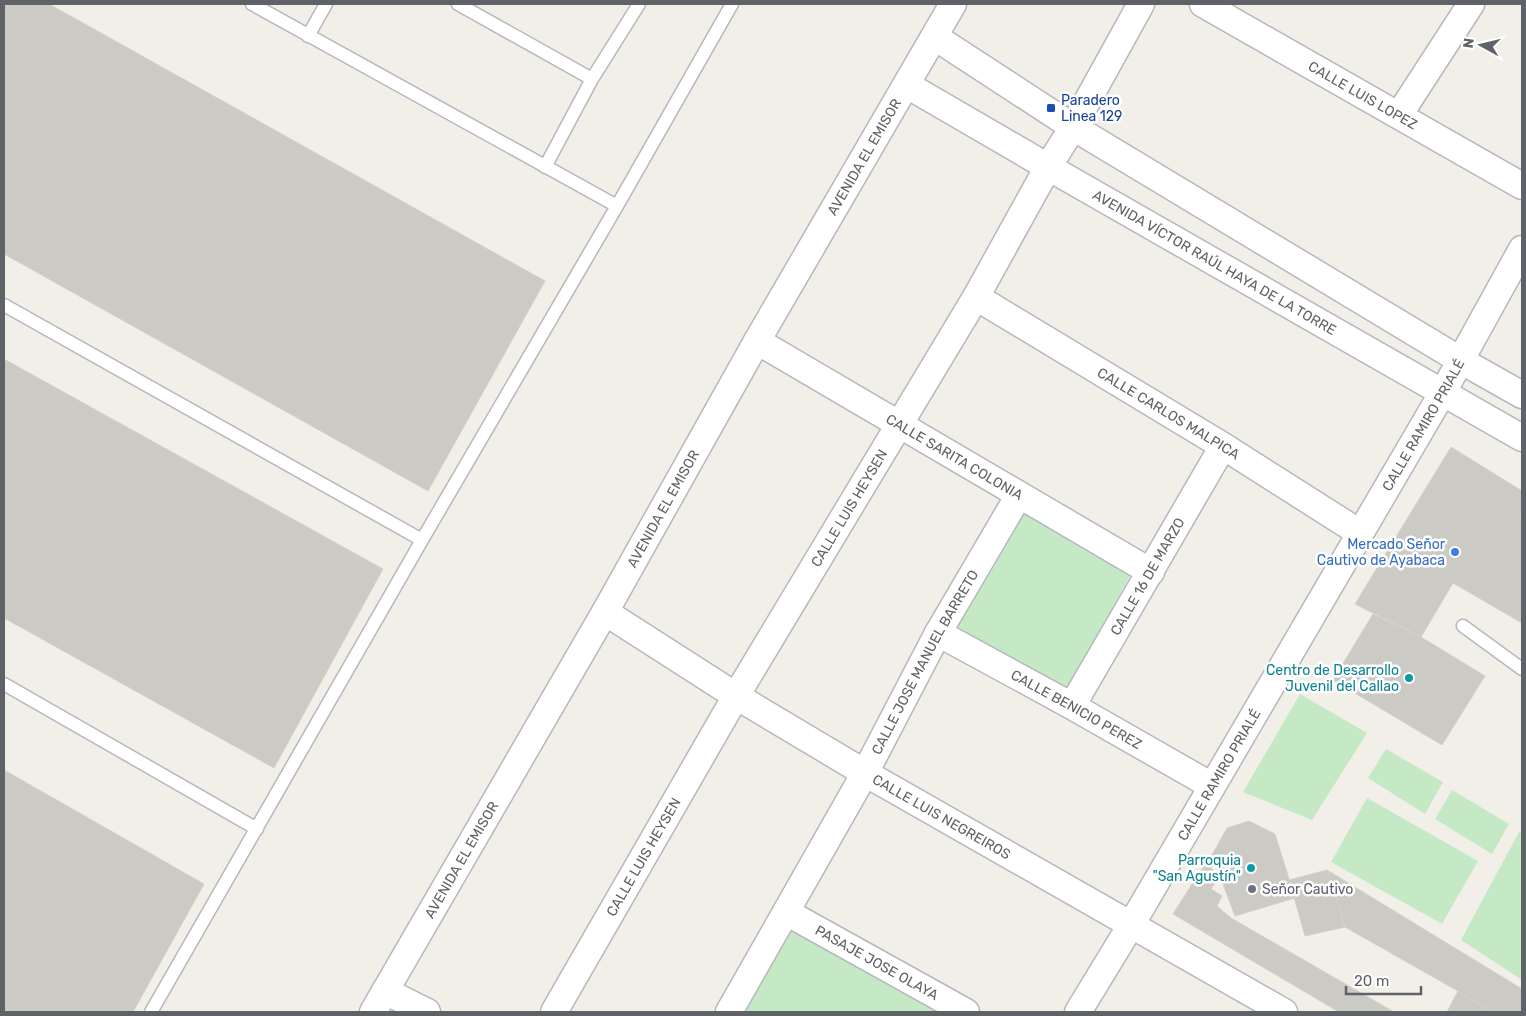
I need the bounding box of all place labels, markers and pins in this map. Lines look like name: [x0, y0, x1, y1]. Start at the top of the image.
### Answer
place label: Paradero Linea 129: [1061, 92, 1122, 125]
marker: Paradero Linea 129: [1045, 102, 1057, 114]
place label: Mercado Señor Cautivo de Ayabaca: [1317, 536, 1446, 569]
marker: Mercado Señor Cautivo de Ayabaca: [1449, 546, 1461, 558]
place label: Centro de Desarrollo Juvenil del Callao: [1266, 662, 1399, 695]
marker: Centro de Desarrollo Juvenil del Callao: [1403, 672, 1415, 684]
place label: Parroquia "San Agustín": [1152, 852, 1241, 885]
marker: Parroquia "San Agustín": [1245, 862, 1257, 874]
place label: Señor Cautivo: [1262, 881, 1353, 898]
marker: Señor Cautivo: [1246, 883, 1258, 895]

